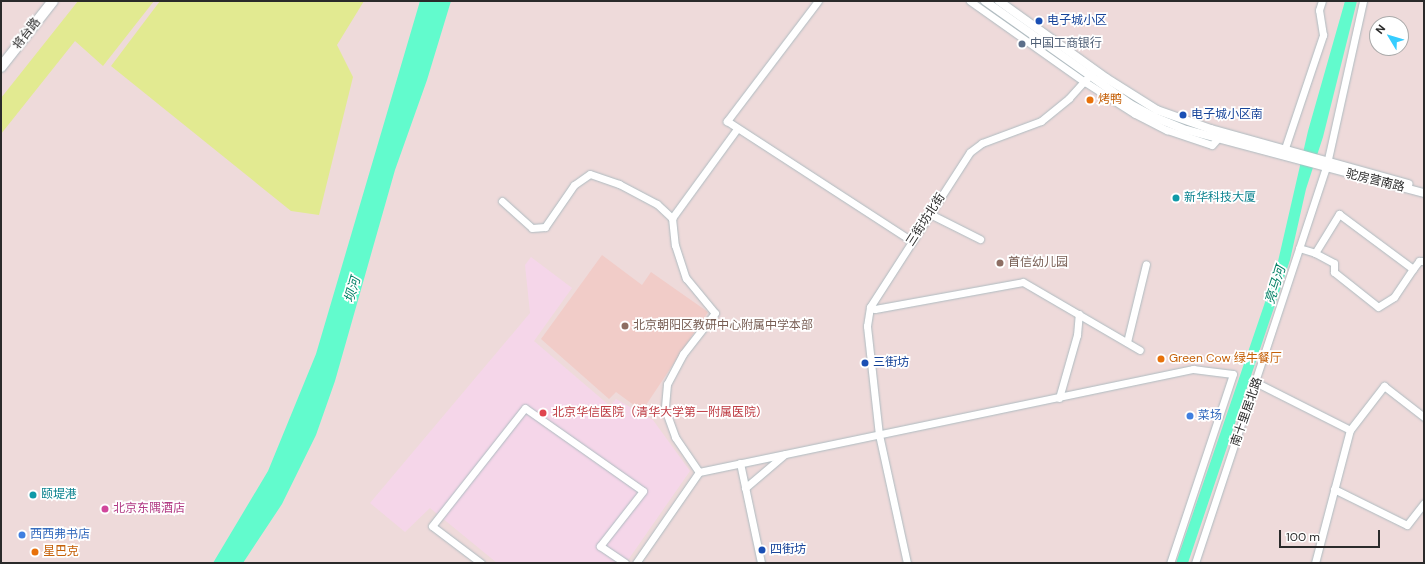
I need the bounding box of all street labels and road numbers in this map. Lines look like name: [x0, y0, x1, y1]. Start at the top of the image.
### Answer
street label: 将台路: [10, 15, 44, 53]
street label: 驼房营南路: [1344, 167, 1406, 195]
street label: 三街坊北街: [904, 191, 948, 249]
street label: 南十里居北路: [1228, 376, 1266, 448]

